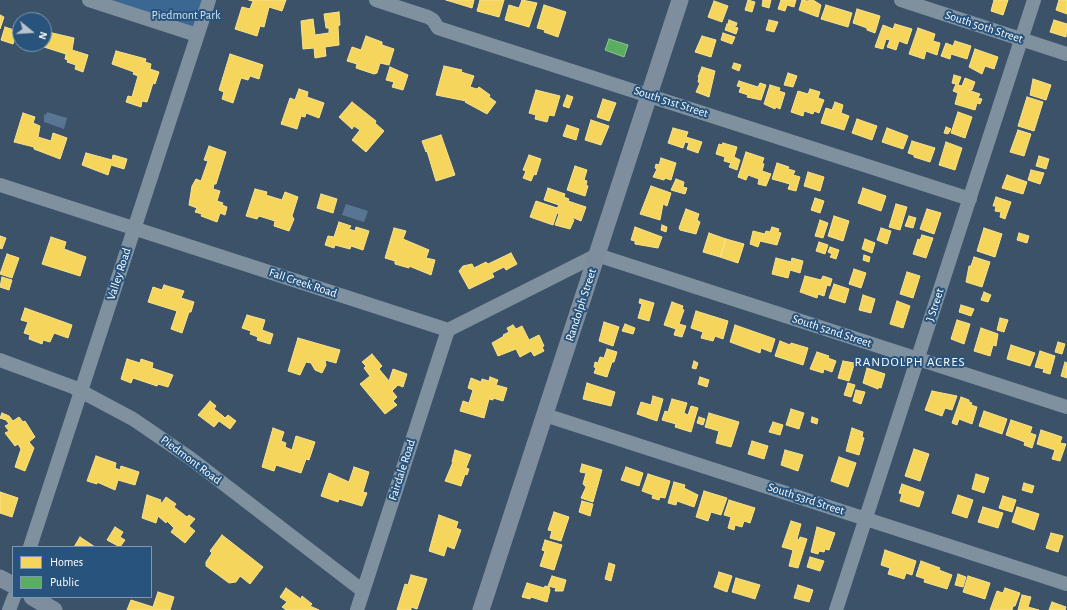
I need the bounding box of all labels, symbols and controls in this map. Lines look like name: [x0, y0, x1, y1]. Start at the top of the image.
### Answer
park label: Piedmont Park: [152, 8, 220, 22]
street label: South 50th Street: [943, 8, 1025, 46]
north arrow: [12, 12, 52, 52]
text: N: [37, 30, 49, 41]
street label: South 51st Street: [632, 83, 710, 121]
street label: Valley Road: [104, 246, 134, 302]
street label: Fall Creek Road: [267, 265, 339, 301]
street label: Randolph Street: [562, 267, 600, 343]
street label: J Street: [923, 287, 947, 323]
street label: South 52nd Street: [790, 311, 874, 351]
district label: RANDOLPH ACRES: [854, 354, 966, 370]
street label: Piedmont Road: [158, 433, 224, 487]
street label: Fairdale Road: [385, 438, 419, 502]
street label: South 53rd Street: [766, 480, 846, 518]
legend: [12, 546, 152, 598]
text: Homes: [50, 556, 83, 568]
text: Public: [50, 576, 79, 588]

